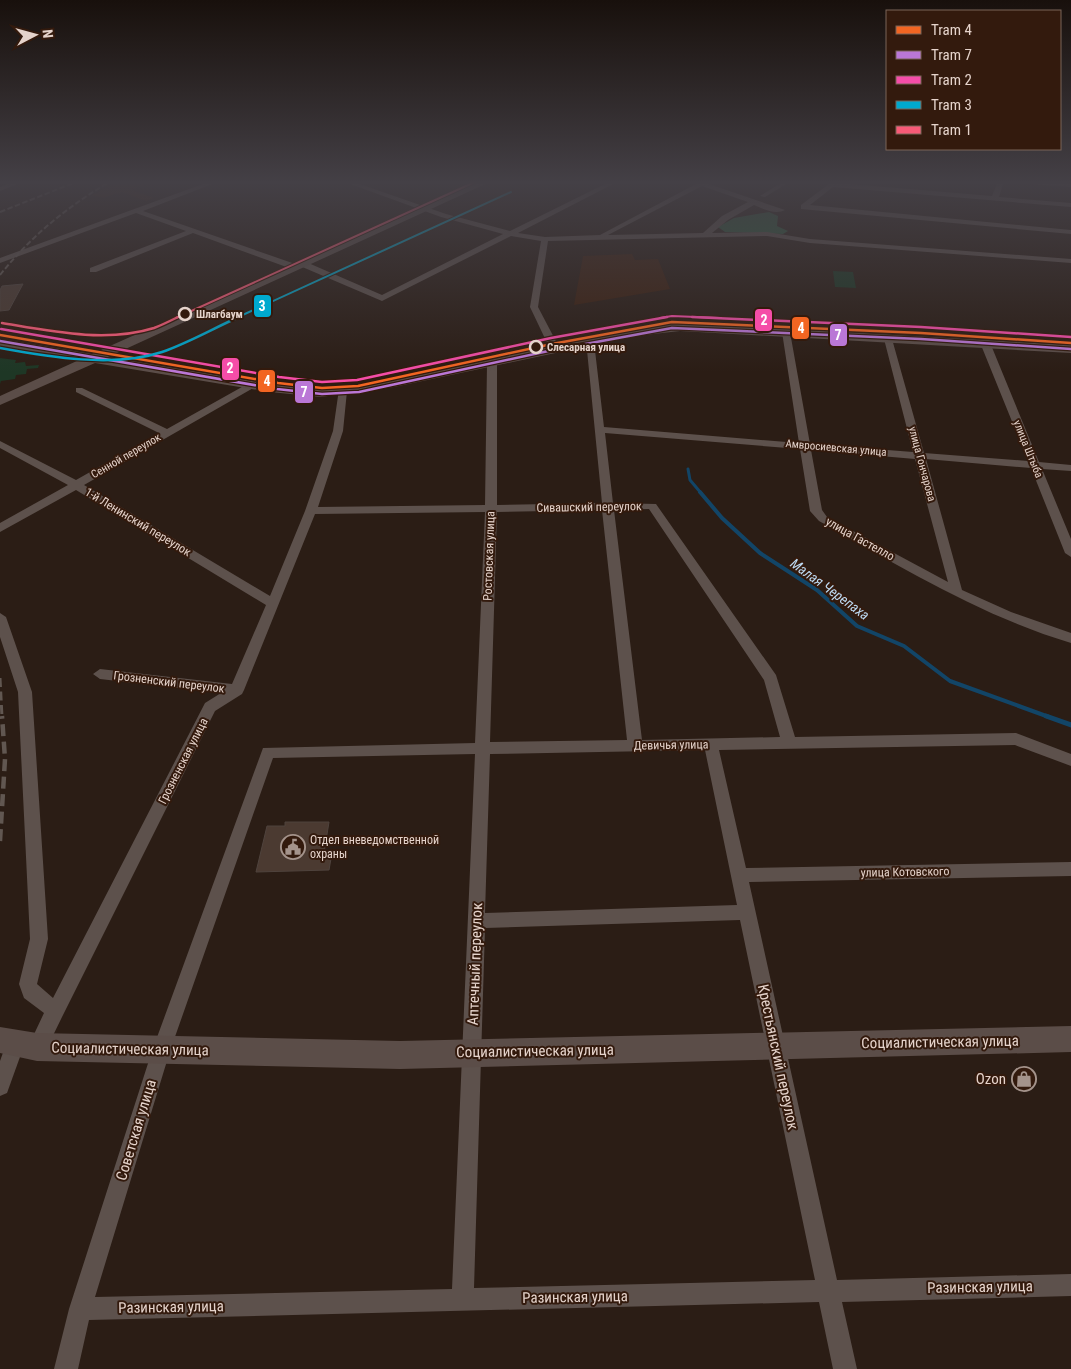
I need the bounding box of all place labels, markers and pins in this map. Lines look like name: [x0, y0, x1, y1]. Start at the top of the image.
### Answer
marker: Шлагбаум: [178, 307, 192, 321]
place label: Шлагбаум: [196, 308, 243, 321]
marker: Слесарная улица: [529, 340, 543, 354]
place label: Слесарная улица: [547, 341, 625, 354]
place label: Отдел вневедомственной охраны: [310, 833, 439, 861]
public building icon: Отдел вневедомственной охраны: [280, 834, 306, 860]
shop icon: Ozon: [1011, 1066, 1037, 1092]
place label: Ozon: [976, 1070, 1006, 1088]

